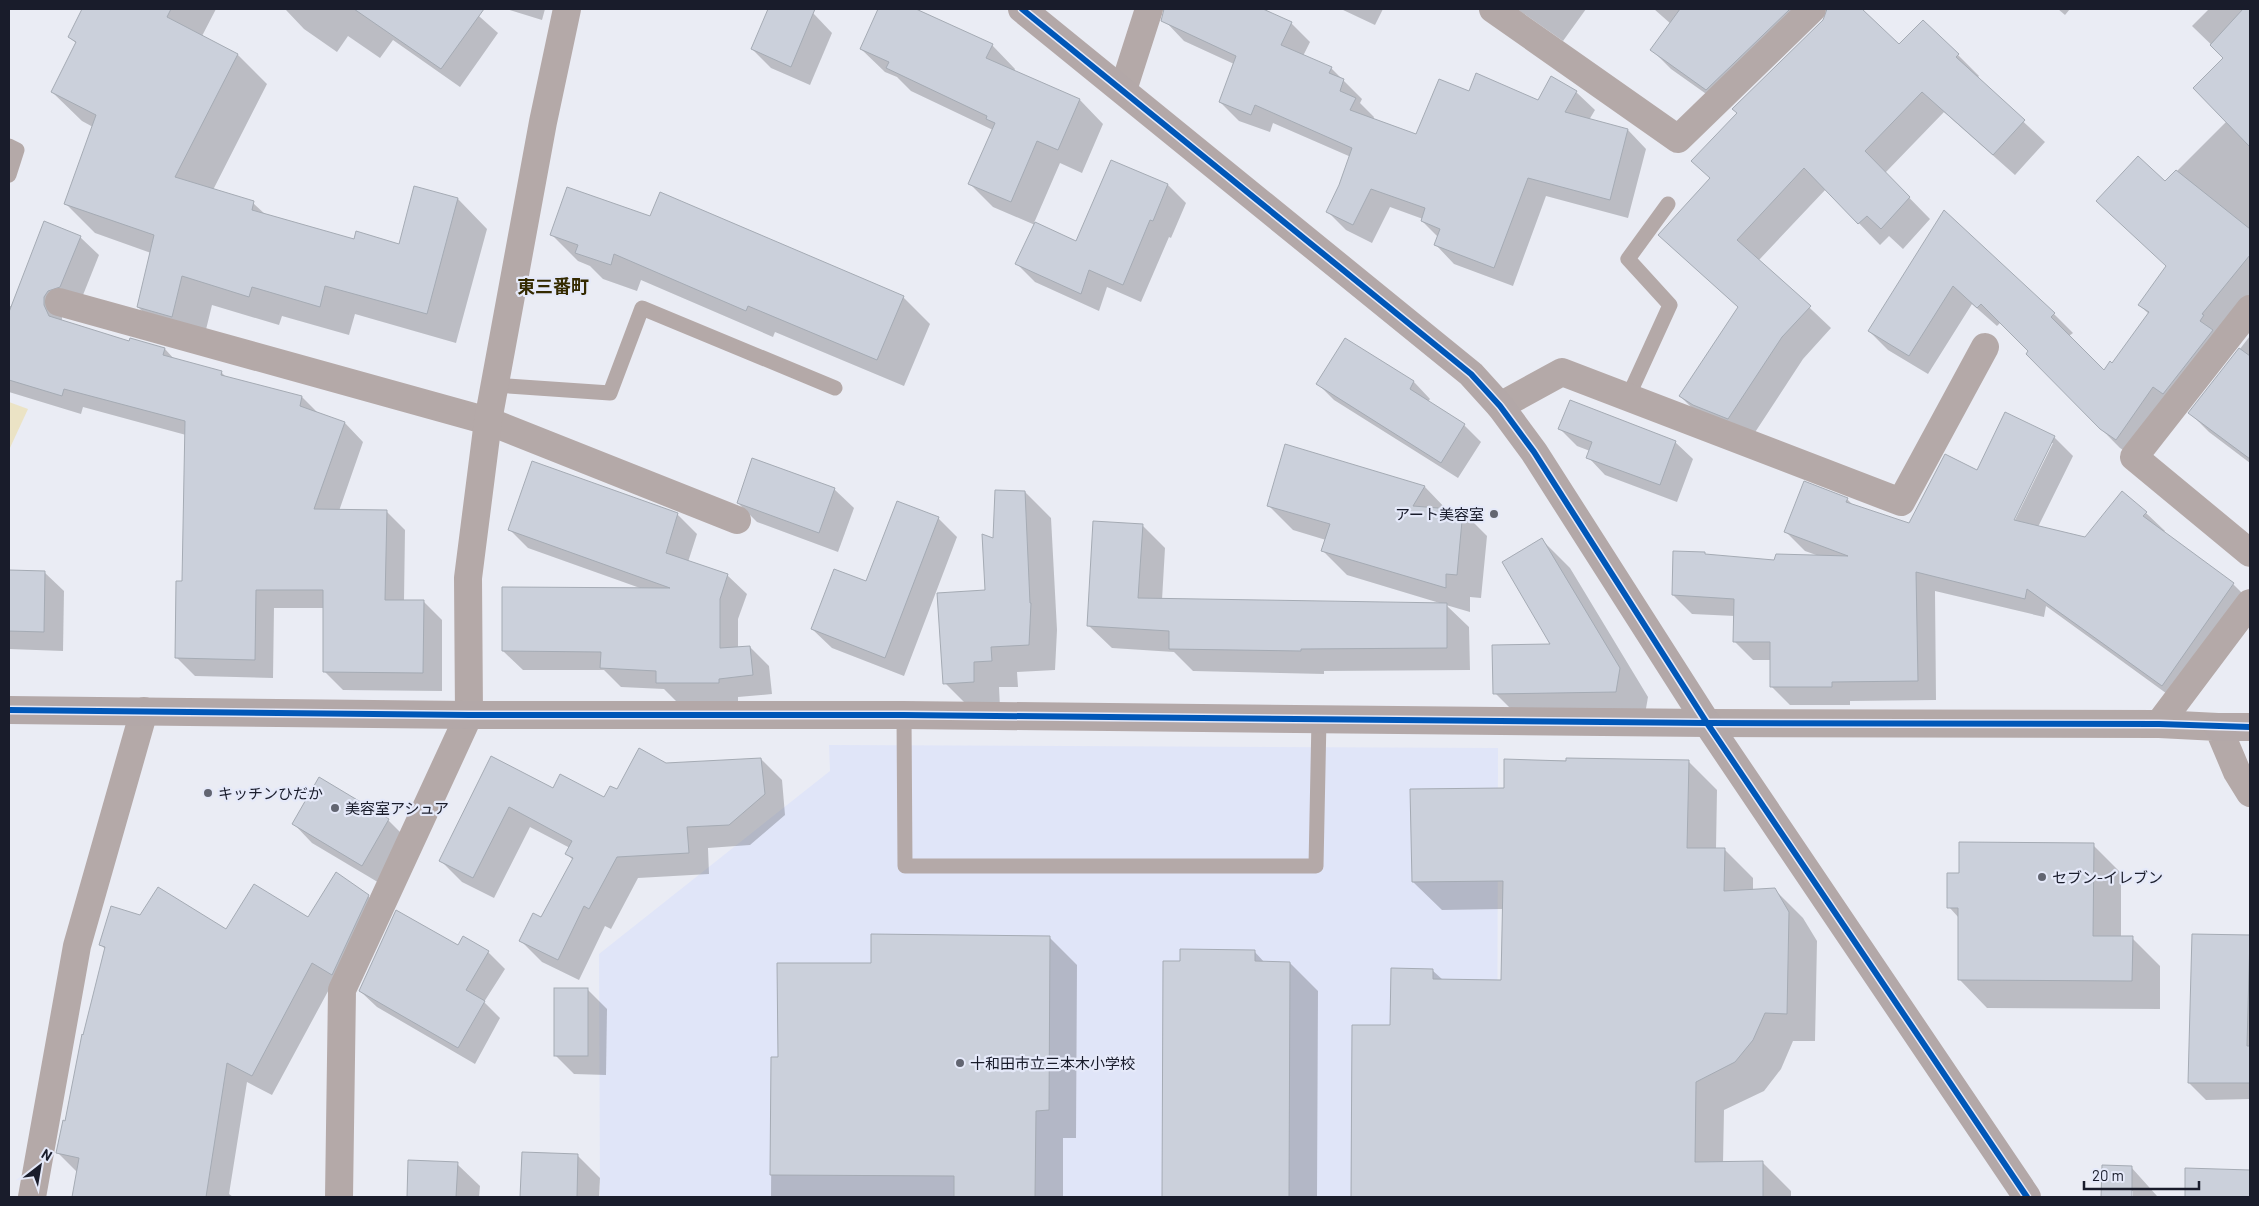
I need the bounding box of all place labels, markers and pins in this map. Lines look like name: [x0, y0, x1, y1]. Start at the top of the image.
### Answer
place label: アート美容室: [1395, 505, 1484, 523]
marker: アート美容室: [1488, 508, 1500, 520]
place label: キッチンひだか: [218, 784, 323, 802]
marker: キッチンひだか: [202, 787, 214, 799]
place label: 美容室アシュア: [345, 799, 449, 817]
marker: 美容室アシュア: [329, 802, 341, 814]
place label: セブン-イレブン: [2052, 868, 2163, 886]
marker: セブン-イレブン: [2036, 871, 2048, 883]
place label: 十和田市立三本木小学校: [970, 1054, 1135, 1072]
marker: 十和田市立三本木小学校: [954, 1057, 966, 1069]

